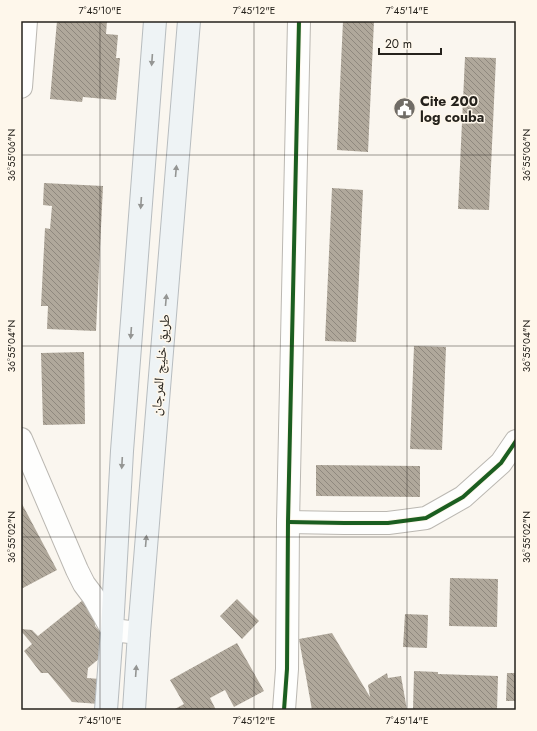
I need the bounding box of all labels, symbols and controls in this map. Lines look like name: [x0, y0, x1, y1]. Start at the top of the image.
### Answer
text: 7°45'10"E: [79, 3, 122, 18]
text: 7°45'12"E: [233, 3, 275, 18]
text: 7°45'14"E: [386, 3, 428, 18]
scale bar: [379, 30, 441, 56]
text: 20 m: [385, 35, 412, 53]
one-way arrow: [149, 54, 156, 66]
place label: Cite 200 log couba: [420, 91, 484, 127]
public building icon: Cite 200 log couba: [392, 96, 418, 122]
text: 36°55'06"N: [4, 129, 19, 181]
text: 36°55'06"N: [519, 129, 534, 181]
one-way arrow: [173, 165, 180, 177]
one-way arrow: [138, 197, 145, 209]
one-way arrow: [162, 294, 169, 306]
street label: طريق خليج المرجان: [146, 313, 174, 417]
text: 36°55'04"N: [4, 320, 19, 372]
text: 36°55'04"N: [519, 320, 534, 372]
one-way arrow: [128, 327, 135, 339]
one-way arrow: [118, 457, 125, 469]
text: 36°55'02"N: [4, 511, 19, 563]
text: 36°55'02"N: [519, 511, 534, 563]
one-way arrow: [143, 535, 149, 547]
one-way arrow: [133, 665, 140, 677]
text: 7°45'10"E: [79, 713, 122, 728]
text: 7°45'12"E: [233, 713, 275, 728]
text: 7°45'14"E: [386, 713, 428, 728]

